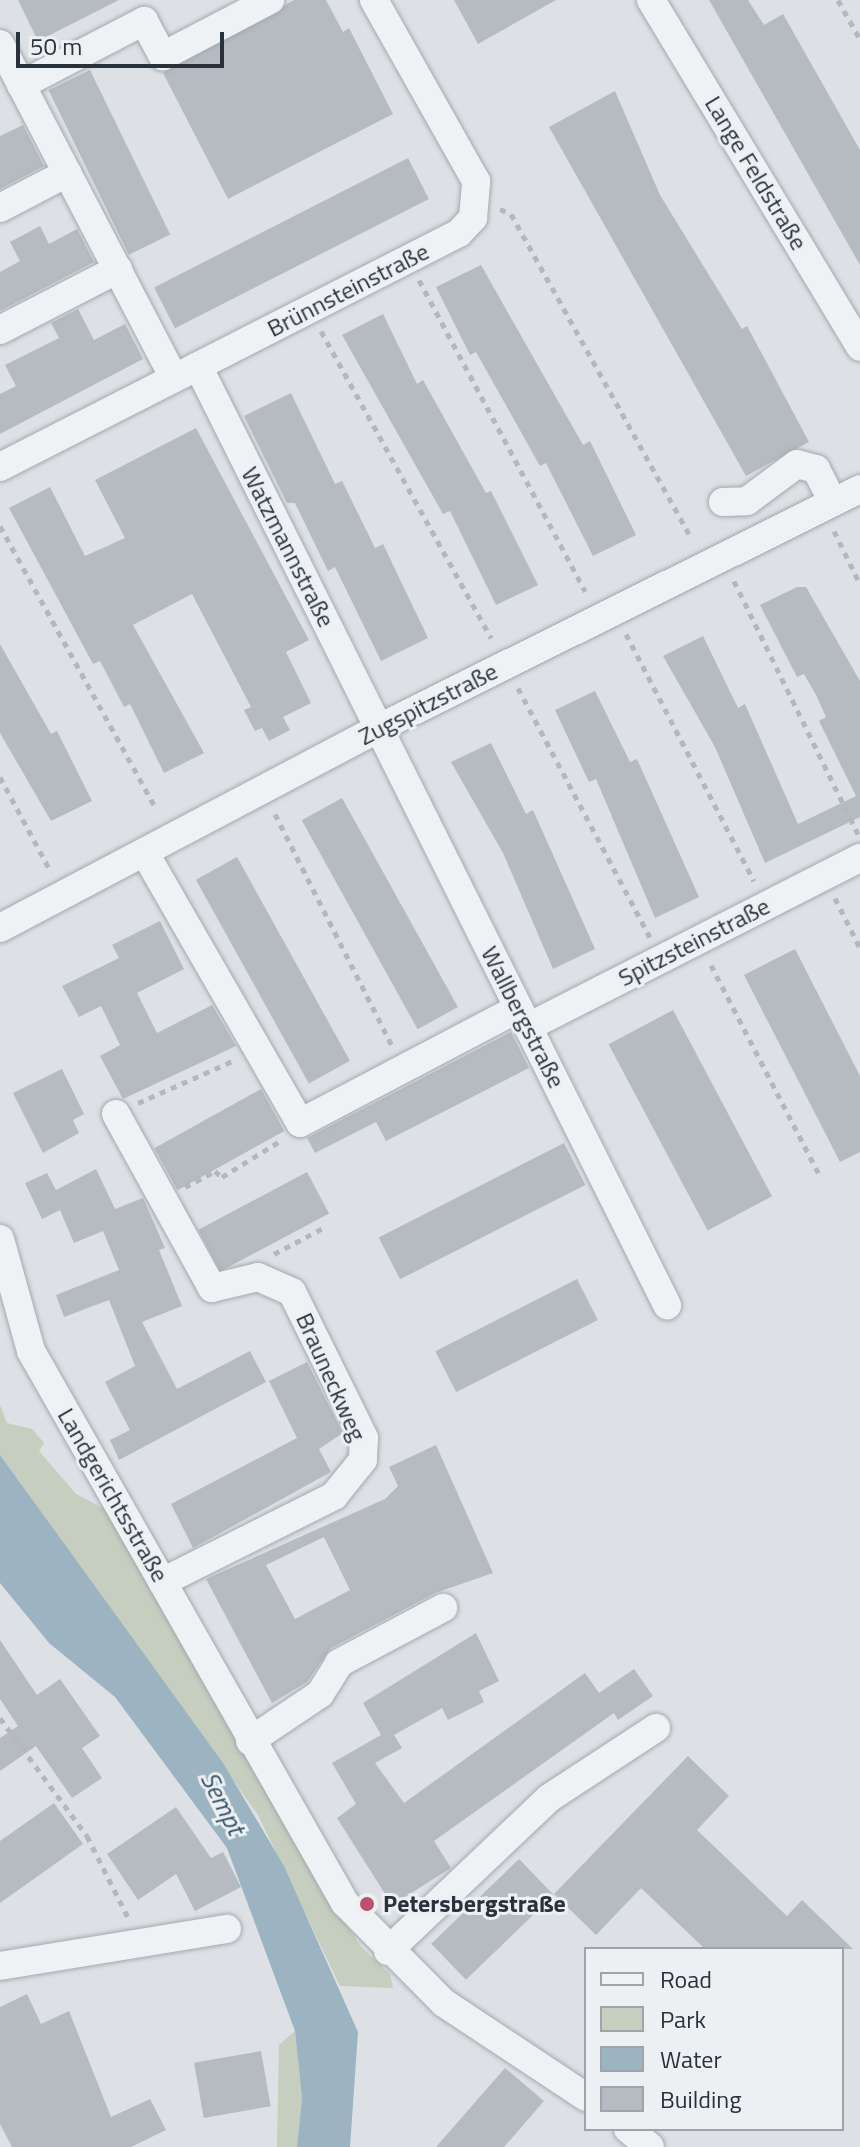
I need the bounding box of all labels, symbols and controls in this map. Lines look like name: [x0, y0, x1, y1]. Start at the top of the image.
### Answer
scale bar: [20, 16, 228, 66]
text: 50 m: [30, 28, 82, 64]
street label: Lange Feldstraße: [699, 91, 813, 255]
street label: Brünnsteinstraße: [262, 237, 434, 343]
street label: Watzmannstraße: [235, 462, 341, 632]
street label: Zugspitzstraße: [354, 657, 502, 751]
street label: Spitzsteinstraße: [614, 892, 774, 992]
street label: Wallbergstraße: [475, 941, 571, 1093]
street label: Brauneckweg: [290, 1308, 372, 1446]
street label: Landgerichtsstraße: [52, 1403, 174, 1587]
water label: Sempt: [194, 1766, 252, 1840]
place label: Petersbergstraße: [383, 1890, 566, 1918]
marker: Petersbergstraße: [358, 1895, 376, 1913]
legend: [584, 1947, 844, 2131]
text: Road: [660, 1961, 712, 1997]
text: Park: [660, 2001, 706, 2037]
text: Water: [660, 2041, 722, 2077]
text: Building: [660, 2081, 742, 2117]

